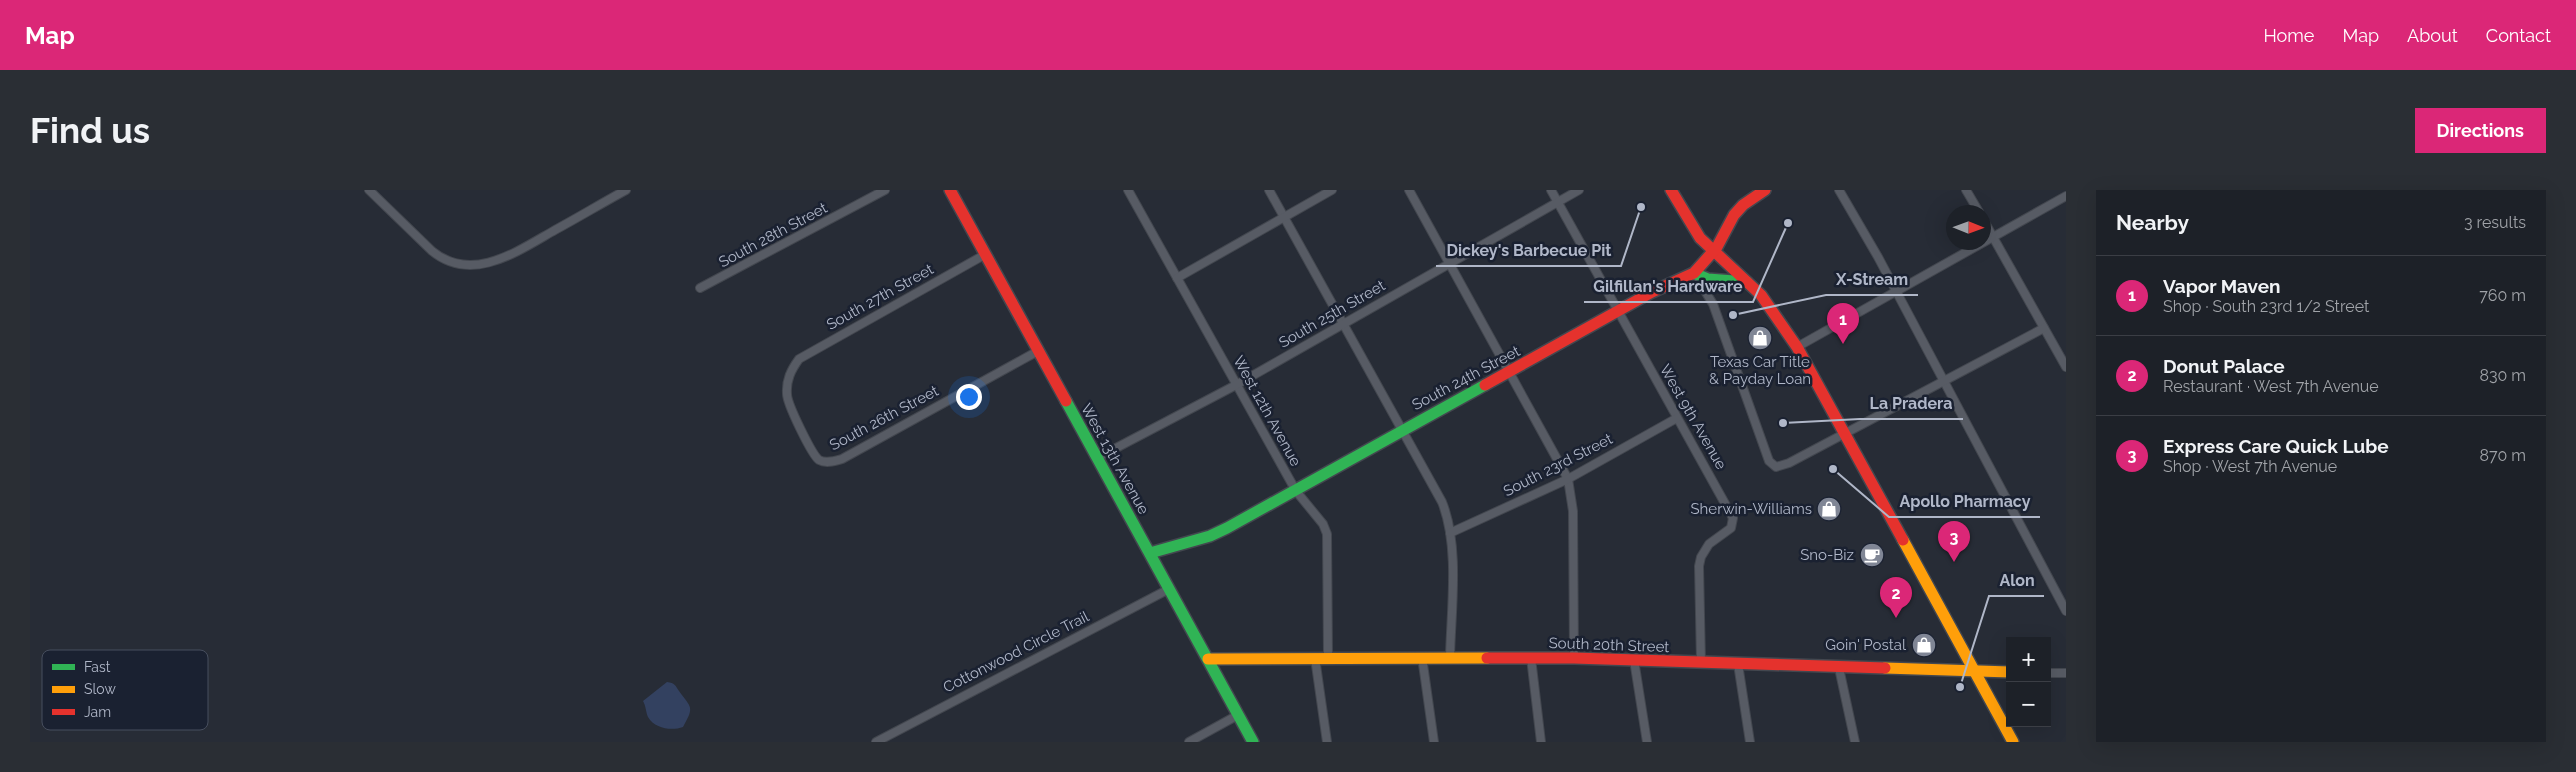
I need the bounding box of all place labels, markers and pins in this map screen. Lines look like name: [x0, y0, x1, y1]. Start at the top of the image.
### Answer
callout: Dickey's Barbecue Pit: [1436, 235, 1621, 266]
callout: X-Stream: [1826, 264, 1918, 295]
callout: Gilfillan's Hardware: [1584, 271, 1753, 302]
pin: 1: [1827, 303, 1859, 344]
shop icon: Texas Car Title & Payday Loan: [1747, 325, 1773, 351]
place label: Texas Car Title & Payday Loan: [1709, 353, 1811, 388]
callout: La Pradera: [1860, 388, 1963, 419]
callout: Apollo Pharmacy: [1889, 486, 2040, 517]
shop icon: Sherwin-Williams: [1816, 496, 1842, 522]
place label: Sherwin-Williams: [1690, 500, 1812, 518]
pin: 3: [1938, 521, 1970, 562]
cafe icon: Sno-Biz: [1859, 542, 1885, 568]
place label: Sno-Biz: [1800, 546, 1854, 564]
callout: Alon: [1989, 565, 2044, 596]
pin: 2: [1880, 577, 1912, 618]
shop icon: Goin' Postal: [1911, 632, 1937, 658]
place label: Goin' Postal: [1825, 636, 1907, 654]

